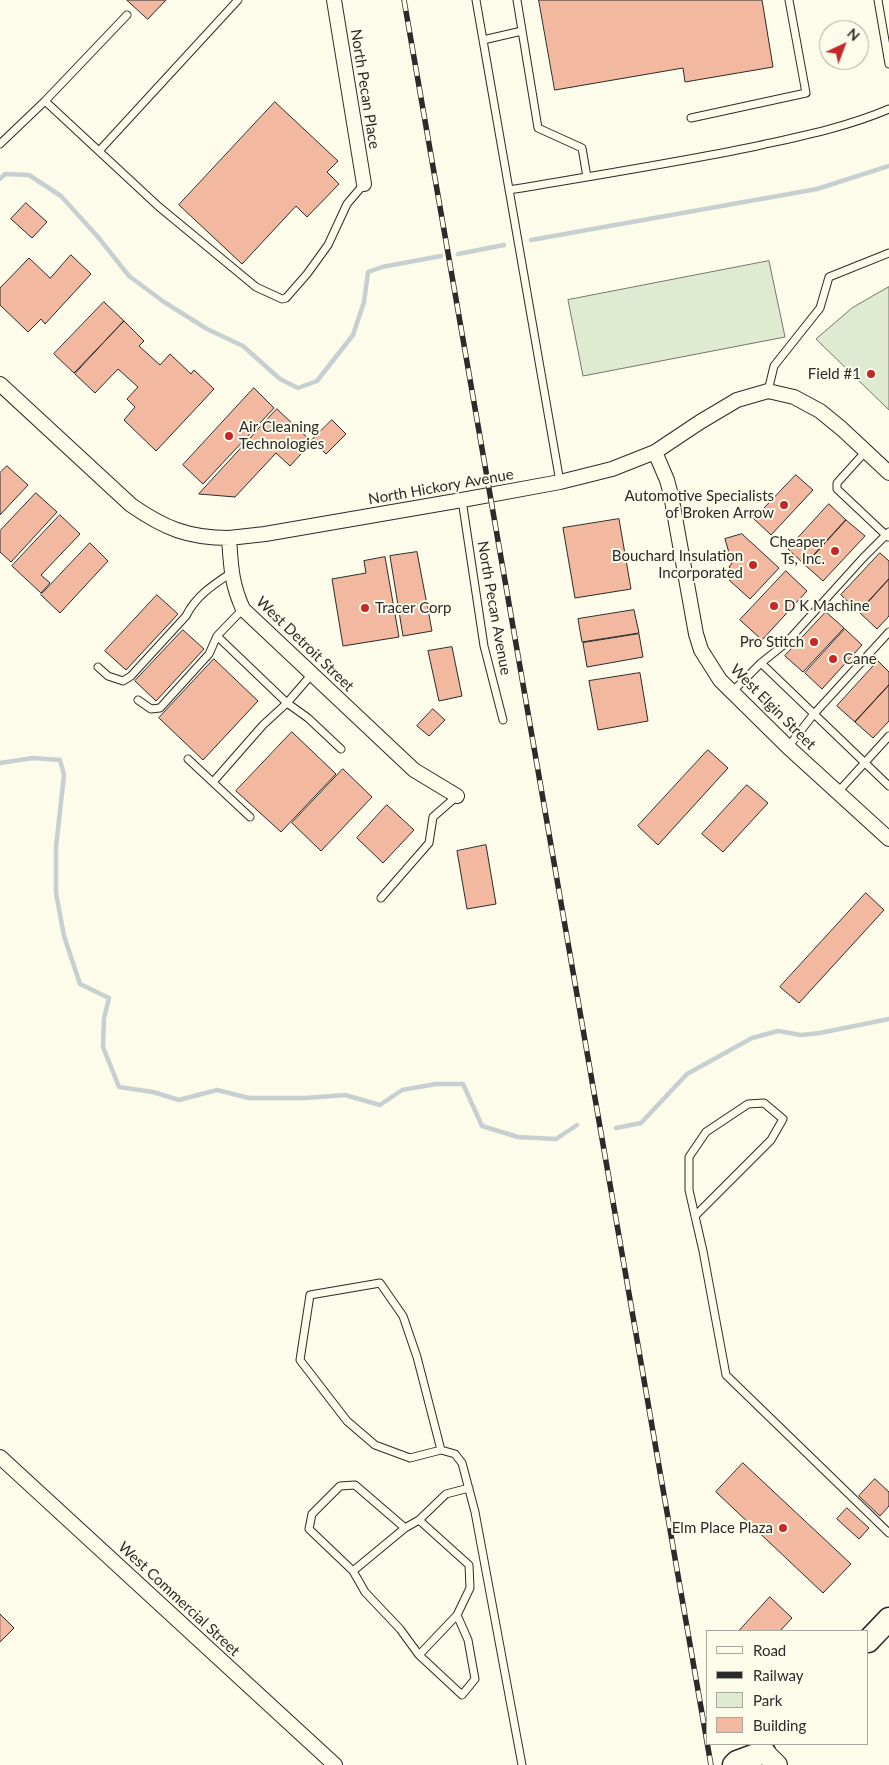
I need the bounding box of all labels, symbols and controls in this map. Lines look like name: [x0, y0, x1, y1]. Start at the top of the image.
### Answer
north arrow: [819, 20, 869, 70]
text: N: [844, 24, 864, 44]
street label: North Pecan Place: [347, 28, 383, 150]
place label: Field #1: [808, 365, 861, 383]
marker: Field #1: [865, 368, 877, 380]
place label: Air Cleaning Technologies: [239, 418, 324, 453]
marker: Air Cleaning Technologies: [223, 430, 235, 442]
street label: North Hickory Avenue: [367, 465, 515, 509]
place label: Automotive Specialists of Broken Arrow: [625, 487, 774, 522]
marker: Automotive Specialists of Broken Arrow: [778, 499, 790, 511]
place label: Cheaper Ts, Inc.: [769, 533, 825, 568]
street label: North Pecan Avenue: [473, 540, 515, 676]
marker: Cheaper Ts, Inc.: [829, 545, 841, 557]
place label: Bouchard Insulation Incorporated: [612, 547, 743, 582]
marker: Bouchard Insulation Incorporated: [747, 559, 759, 571]
street label: West Detroit Street: [252, 593, 358, 695]
place label: D K Machine: [784, 597, 870, 615]
place label: Tracer Corp: [375, 599, 451, 617]
marker: D K Machine: [768, 600, 780, 612]
marker: Tracer Corp: [359, 602, 371, 614]
place label: Pro Stitch: [740, 633, 804, 651]
marker: Pro Stitch: [808, 636, 820, 648]
place label: Cane: [843, 650, 877, 668]
marker: Cane: [827, 653, 839, 665]
street label: West Elgin Street: [726, 660, 820, 754]
place label: Elm Place Plaza: [672, 1519, 773, 1537]
marker: Elm Place Plaza: [777, 1522, 789, 1534]
street label: West Commercial Street: [115, 1538, 243, 1660]
legend: [706, 1630, 869, 1745]
text: Road: [753, 1641, 786, 1659]
text: Railway: [753, 1666, 804, 1684]
text: Park: [753, 1691, 782, 1709]
text: Building: [753, 1716, 806, 1734]

